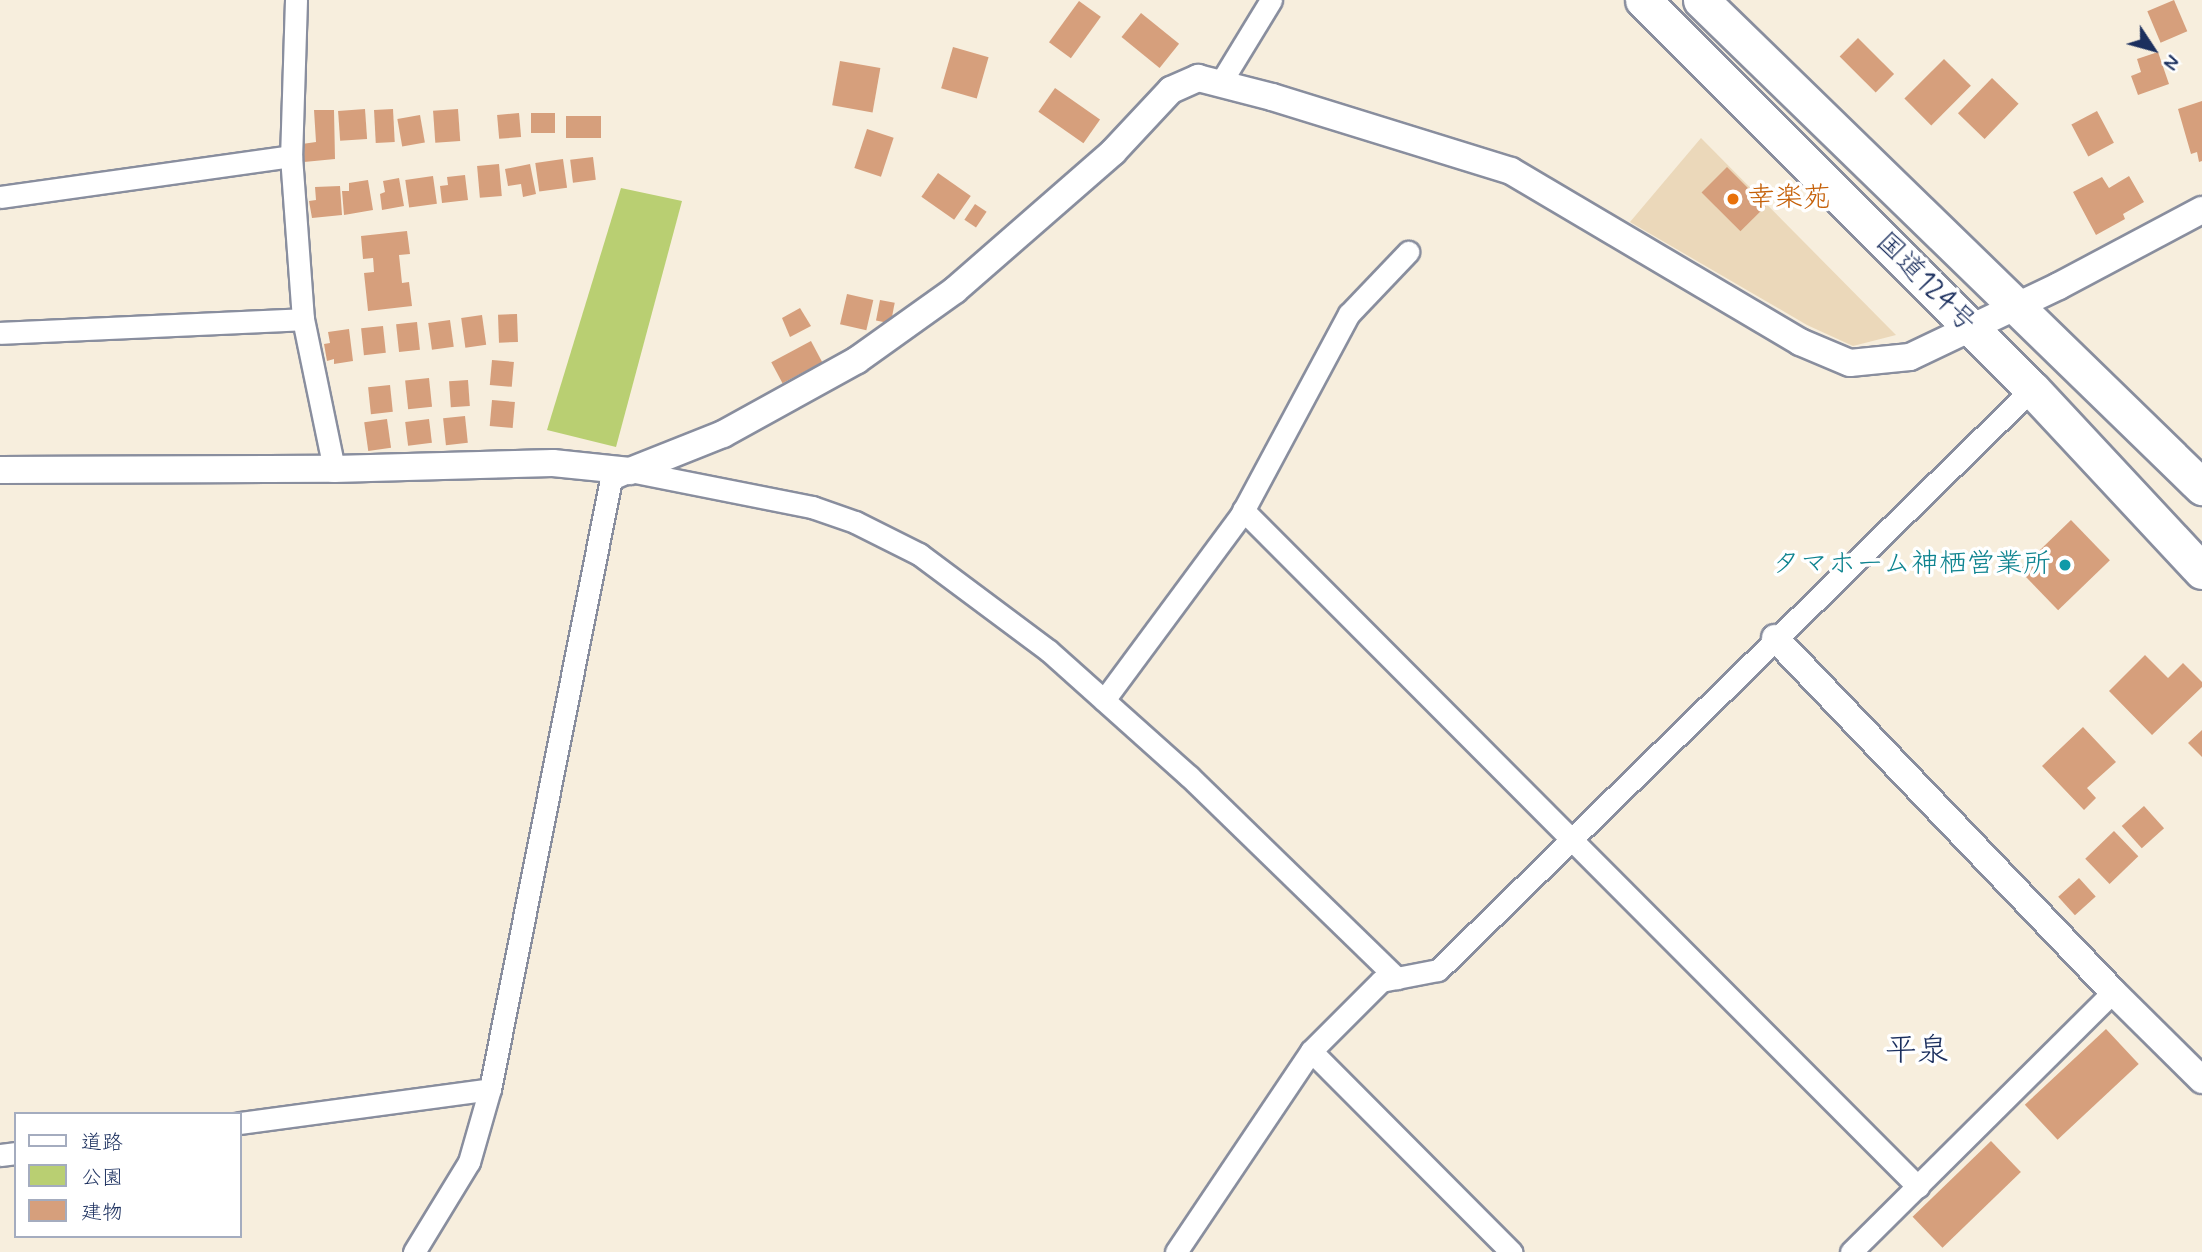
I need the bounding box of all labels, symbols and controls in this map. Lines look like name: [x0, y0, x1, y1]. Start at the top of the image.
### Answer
north arrow: [2118, 14, 2188, 84]
text: N: [2157, 49, 2184, 74]
place label: 幸楽苑: [1747, 182, 1831, 216]
marker: 幸楽苑: [1725, 191, 1741, 207]
street label: 国道124号: [1868, 226, 1982, 340]
place label: タマホーム神栖営業所: [1771, 548, 2051, 582]
marker: タマホーム神栖営業所: [2057, 557, 2073, 573]
district label: 平泉: [1885, 1032, 1949, 1070]
legend: [14, 1112, 242, 1238]
text: 道路: [81, 1129, 123, 1157]
text: 公園: [81, 1164, 123, 1192]
text: 建物: [81, 1199, 123, 1227]

